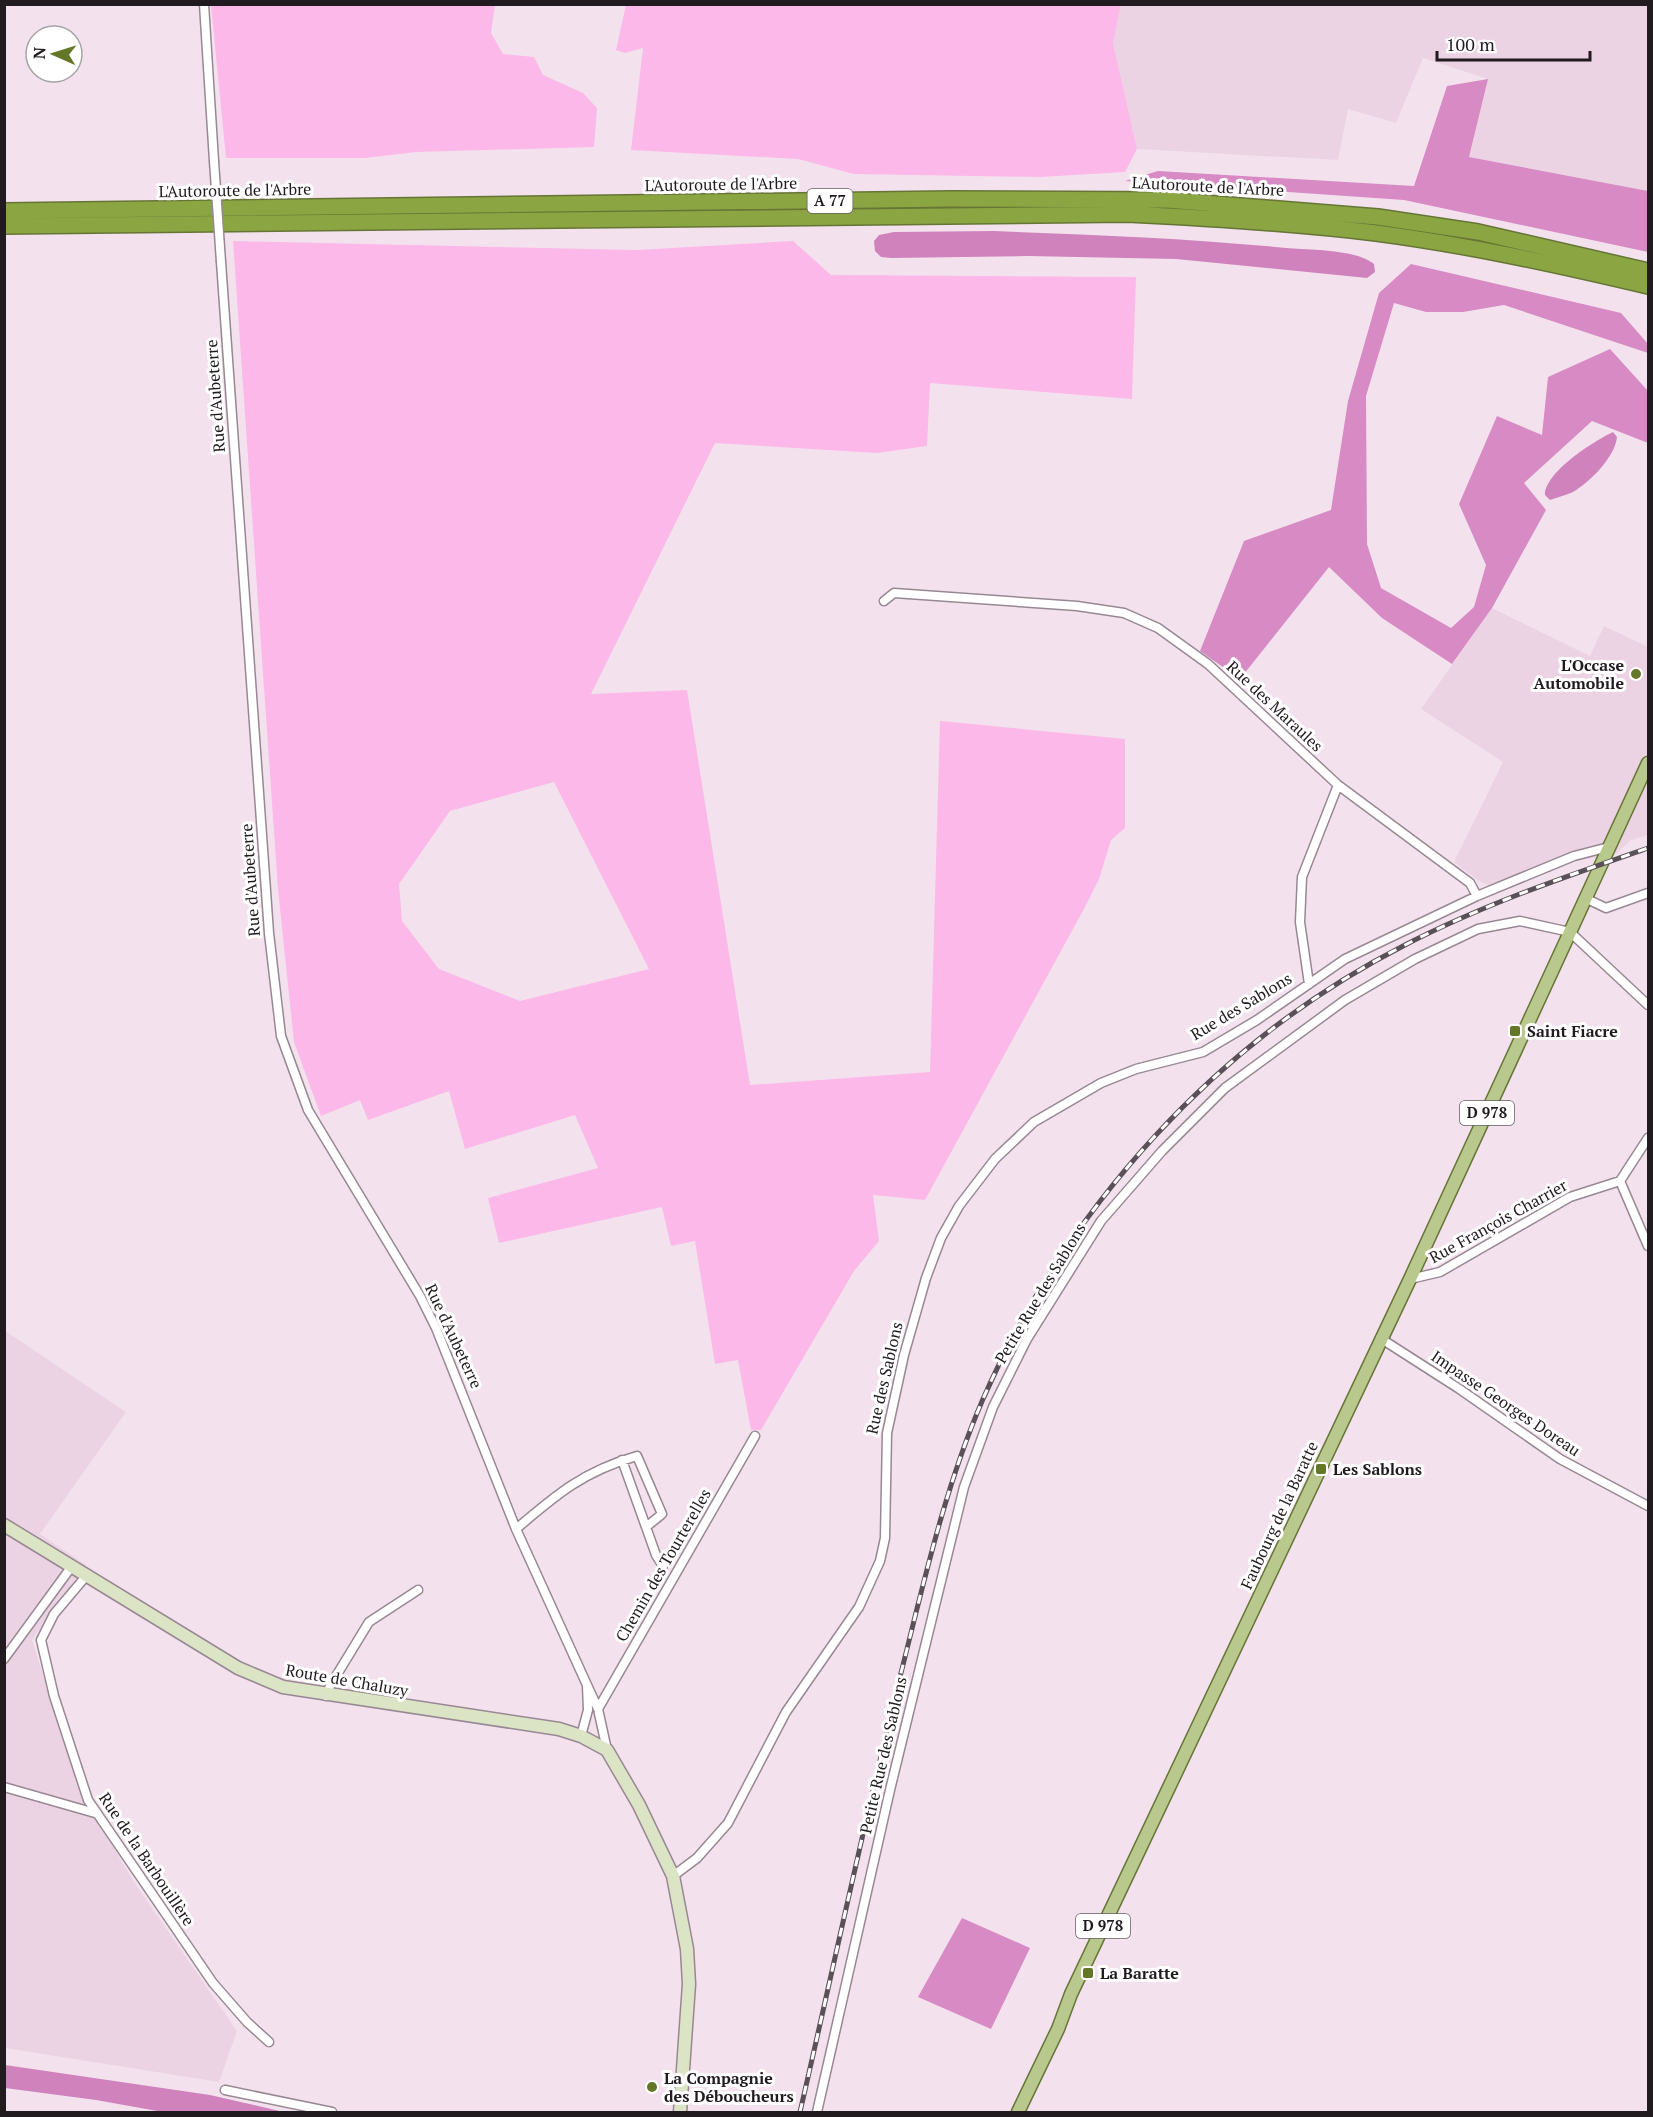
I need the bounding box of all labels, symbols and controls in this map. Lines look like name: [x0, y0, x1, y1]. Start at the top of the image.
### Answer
north arrow: [24, 24, 84, 84]
scale bar: [1437, 24, 1590, 62]
text: 100 m: [1446, 32, 1495, 56]
text: N: [28, 47, 50, 60]
street label: L'Autoroute de l'Arbre: [1131, 171, 1285, 201]
street label: L'Autoroute de l'Arbre: [645, 172, 797, 196]
street label: L'Autoroute de l'Arbre: [159, 178, 311, 202]
road number: A 77: [808, 189, 852, 213]
street label: Rue d'Aubeterre: [200, 339, 230, 453]
place label: L'Occase Automobile: [1534, 654, 1624, 694]
street label: Rue des Maraules: [1222, 656, 1328, 756]
marker: L'Occase Automobile: [1629, 667, 1643, 681]
street label: Rue d'Aubeterre: [235, 823, 265, 937]
street label: Rue des Sablons: [1186, 967, 1296, 1045]
place label: Saint Fiacre: [1527, 1020, 1618, 1042]
marker: Saint Fiacre: [1508, 1024, 1522, 1038]
road number: D 978: [1460, 1101, 1514, 1125]
street label: Rue François Charrier: [1425, 1174, 1572, 1268]
street label: Petite Rue des Sablons: [989, 1219, 1091, 1367]
street label: Rue d'Aubeterre: [420, 1280, 488, 1392]
street label: Rue des Sablons: [860, 1320, 908, 1436]
street label: Impasse Georges Doreau: [1427, 1345, 1585, 1461]
street label: Faubourg de la Baratte: [1235, 1437, 1323, 1593]
place label: Les Sablons: [1333, 1458, 1422, 1480]
marker: Les Sablons: [1314, 1462, 1328, 1476]
street label: Chemin des Tourterelles: [610, 1484, 716, 1646]
street label: Route de Chaluzy: [284, 1658, 411, 1702]
street label: Petite Rue des Sablons: [854, 1674, 912, 1836]
street label: Rue de la Barbouillère: [94, 1788, 200, 1930]
road number: D 978: [1076, 1914, 1130, 1938]
place label: La Baratte: [1100, 1962, 1179, 1984]
marker: La Baratte: [1081, 1966, 1095, 1980]
place label: La Compagnie des Déboucheurs: [664, 2067, 794, 2107]
marker: La Compagnie des Déboucheurs: [645, 2080, 659, 2094]

